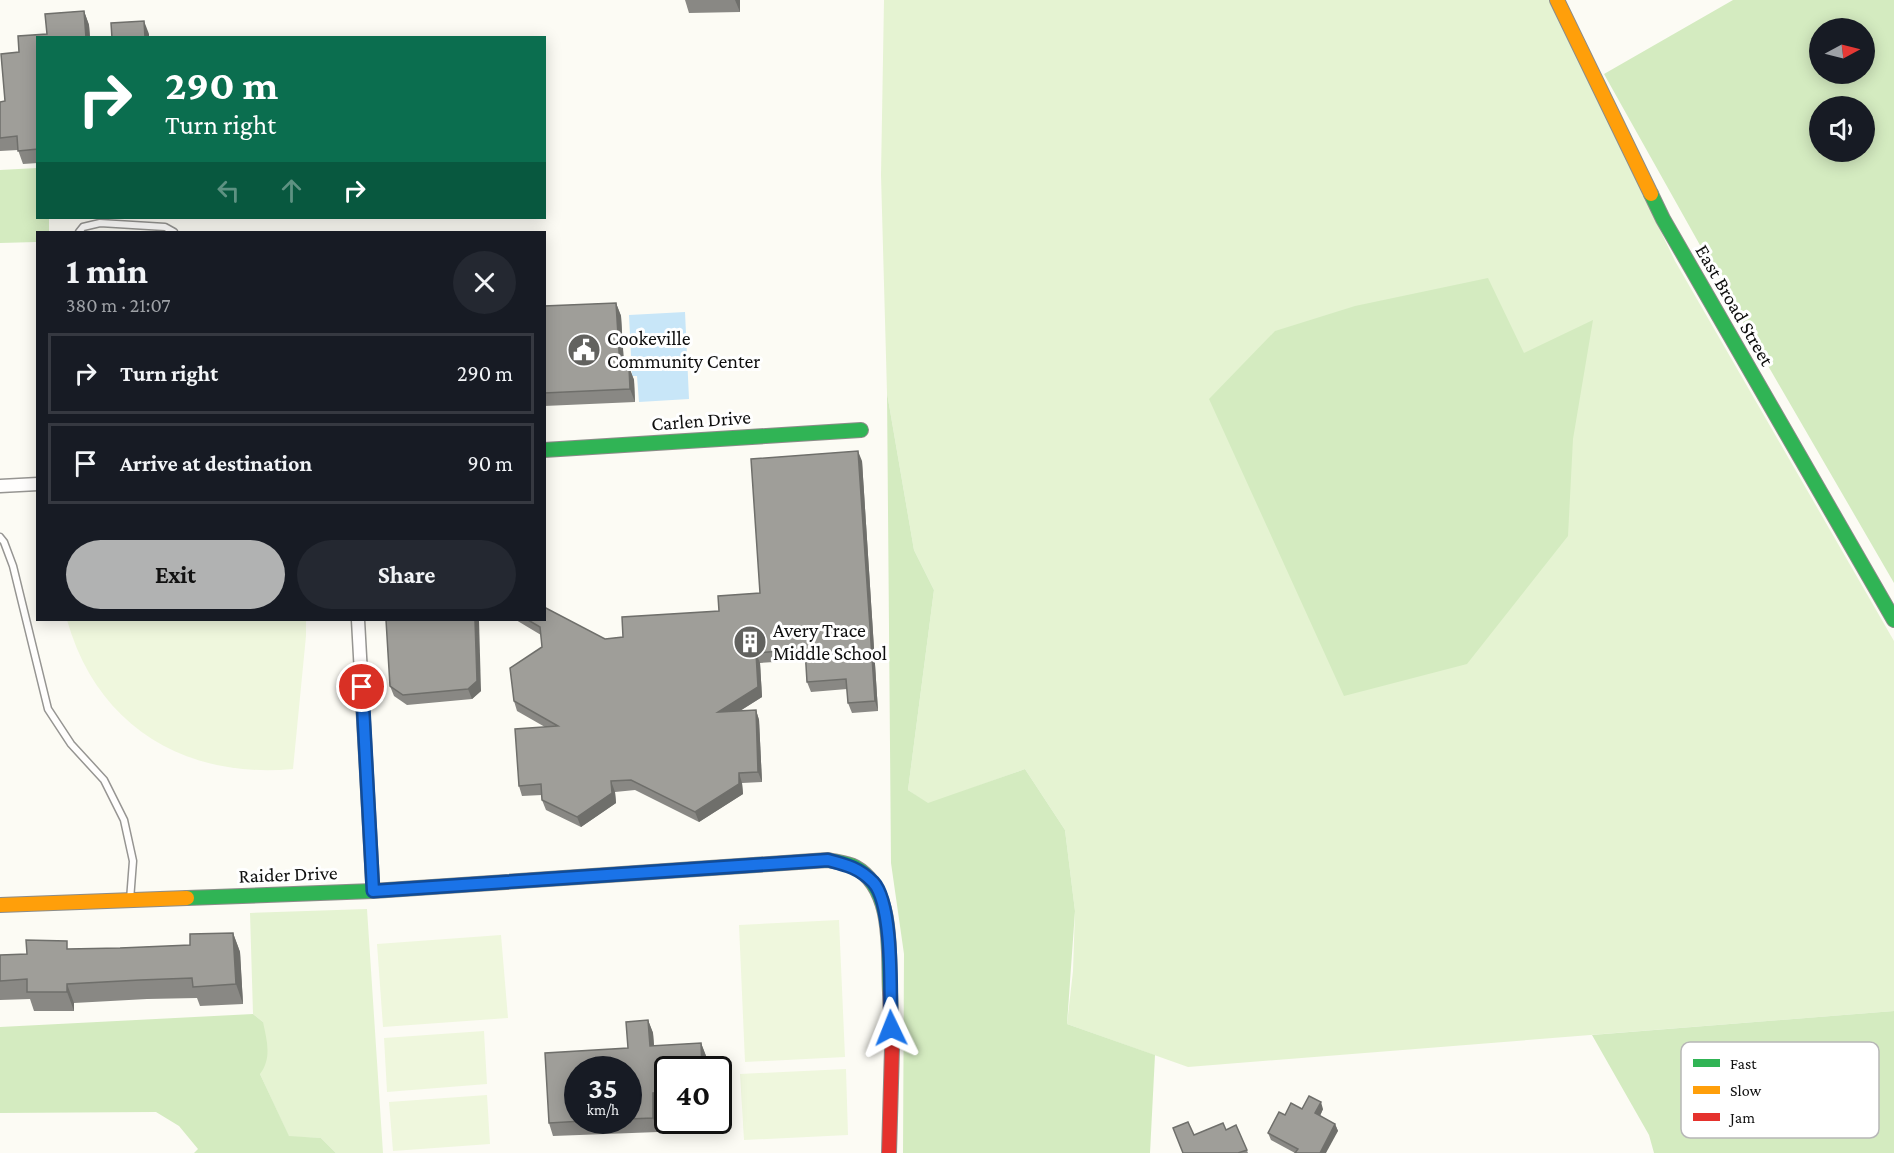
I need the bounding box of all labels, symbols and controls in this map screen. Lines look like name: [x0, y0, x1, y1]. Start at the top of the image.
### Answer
north arrow: [1809, 18, 1875, 84]
map controls: [1809, 18, 1875, 162]
icon: right: [66, 60, 144, 138]
text: 290 m: [165, 61, 278, 108]
button: sound: [1809, 96, 1875, 162]
text: Turn right: [165, 110, 276, 140]
icon: left: [212, 174, 245, 207]
icon: ahead: [275, 174, 308, 207]
icon: right: [338, 174, 371, 207]
street label: East Broad Street: [1691, 240, 1779, 370]
text: 1 min: [66, 251, 148, 291]
button: close: [453, 251, 516, 314]
text: 380 m · 21:07: [66, 294, 170, 316]
place label: Cookeville Community Center: [607, 327, 760, 373]
public building icon: Cookeville Community Center: [566, 332, 602, 368]
icon: right: [69, 357, 102, 390]
text: Turn right: [120, 361, 218, 386]
text: 290 m: [457, 361, 513, 386]
street label: Carlen Drive: [650, 406, 752, 434]
icon: arrive: [69, 447, 102, 480]
text: Arrive at destination: [120, 451, 312, 476]
text: 90 m: [468, 451, 513, 476]
button: Exit: [66, 540, 285, 609]
button: Share: [297, 540, 516, 609]
place label: Avery Trace Middle School: [773, 619, 887, 664]
building icon: Avery Trace Middle School: [732, 624, 768, 660]
pin: [336, 661, 387, 712]
icon: arrive: [345, 670, 378, 703]
street label: Raider Drive: [238, 861, 338, 887]
position arrow: [859, 996, 923, 1060]
legend: [1681, 1042, 1879, 1138]
text: Fast: [1730, 1055, 1757, 1072]
speed limit sign: 40: [654, 1056, 732, 1134]
text: 35: [588, 1071, 618, 1104]
text: Slow: [1730, 1082, 1762, 1099]
text: km/h: [587, 1102, 619, 1118]
text: Jam: [1728, 1109, 1755, 1127]

